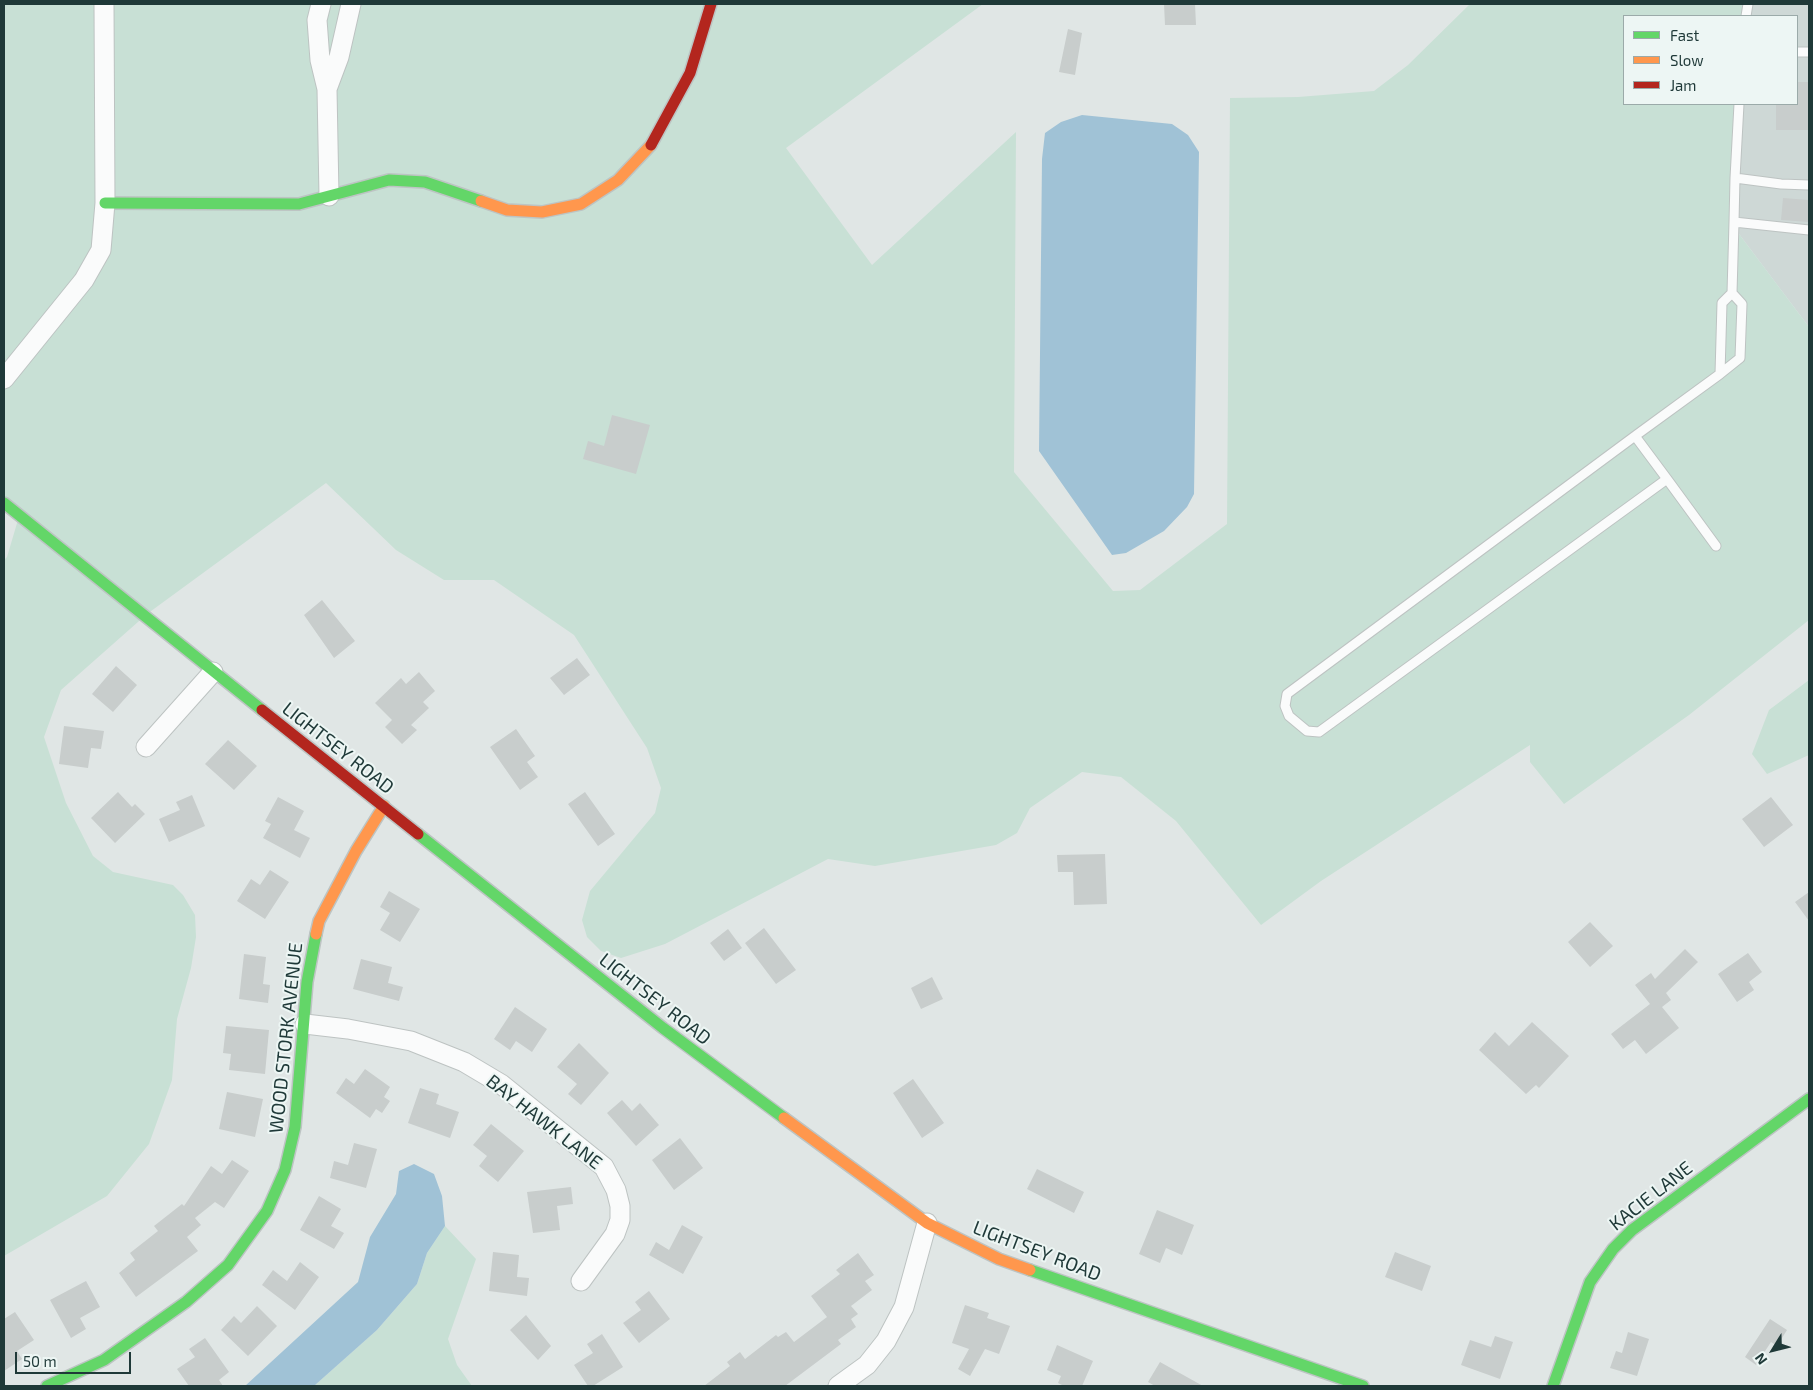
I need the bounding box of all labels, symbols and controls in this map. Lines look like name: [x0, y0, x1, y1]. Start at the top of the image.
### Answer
legend: [1623, 15, 1798, 105]
text: Fast: [1670, 26, 1699, 44]
text: Slow: [1670, 51, 1704, 69]
text: Jam: [1670, 76, 1696, 94]
street label: LIGHTSEY ROAD: [278, 697, 398, 799]
street label: WOOD STORK AVENUE: [265, 942, 307, 1134]
street label: LIGHTSEY ROAD: [595, 948, 715, 1050]
street label: BAY HAWK LANE: [482, 1070, 606, 1174]
street label: KACIE LANE: [1605, 1156, 1697, 1236]
street label: LIGHTSEY ROAD: [970, 1216, 1104, 1286]
north arrow: [1748, 1325, 1798, 1375]
scale bar: [18, 1342, 134, 1374]
text: N: [1751, 1350, 1770, 1368]
text: 50 m: [23, 1352, 57, 1370]

